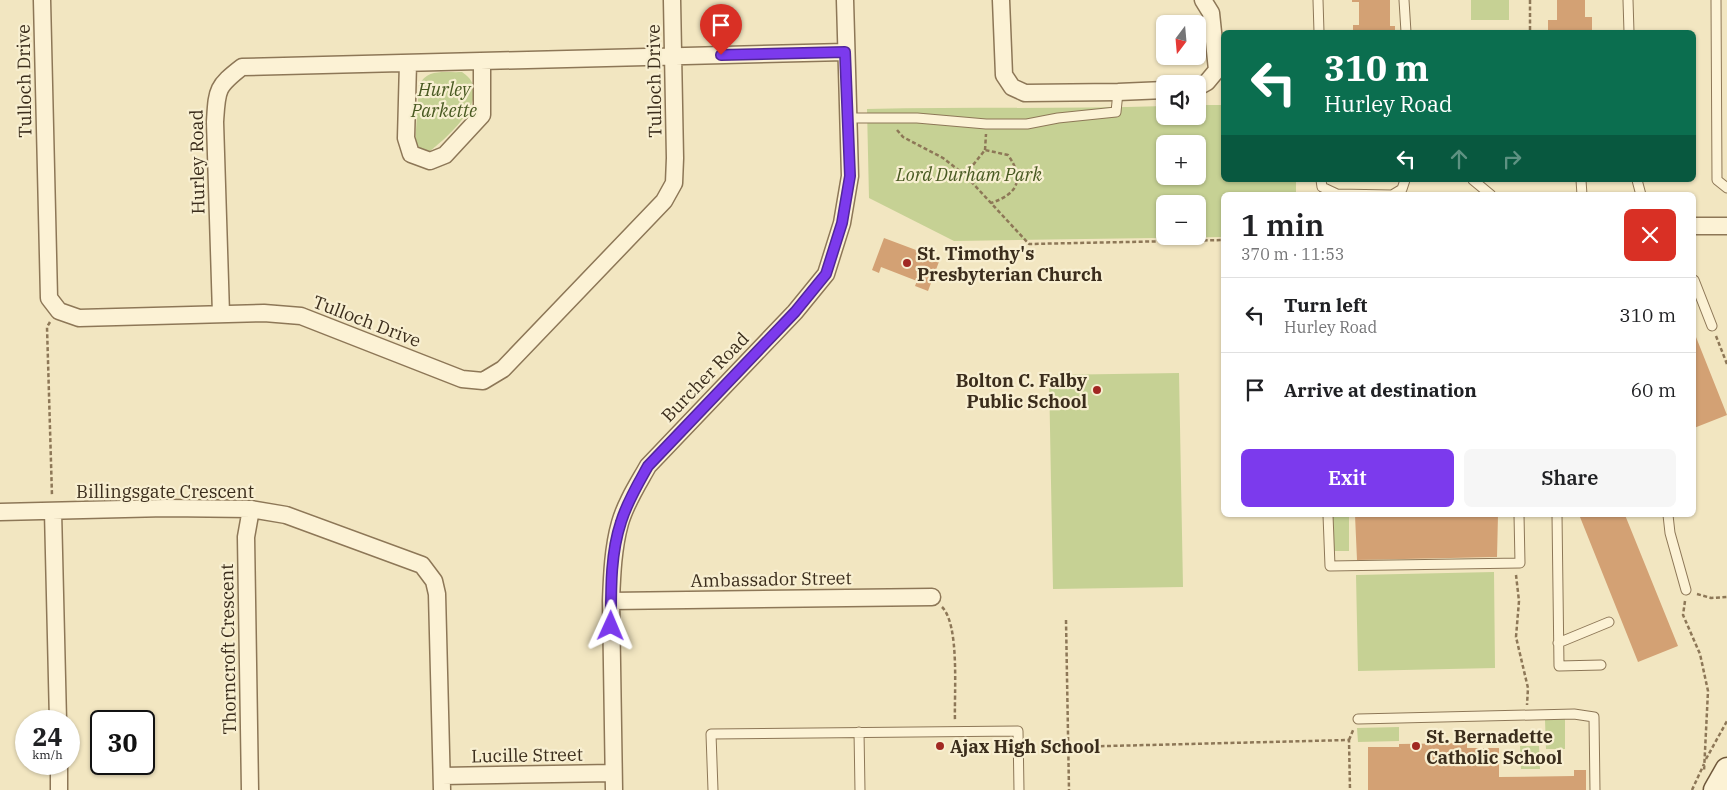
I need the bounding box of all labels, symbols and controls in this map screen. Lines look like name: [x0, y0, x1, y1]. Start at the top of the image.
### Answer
pin: [700, 4, 742, 55]
icon: arrive: [707, 11, 735, 39]
north arrow: [1156, 15, 1206, 65]
map controls: [1156, 15, 1206, 245]
street label: Tulloch Drive: [12, 24, 36, 138]
street label: Tulloch Drive: [642, 24, 666, 138]
text: 310 m: [1324, 45, 1429, 91]
icon: left: [1241, 50, 1306, 115]
button: sound: [1156, 75, 1206, 125]
park label: Hurley Parkette: [410, 78, 477, 122]
text: Hurley Road: [1324, 89, 1452, 118]
street label: Hurley Road: [185, 109, 209, 215]
button: +: [1156, 135, 1206, 185]
icon: left: [1392, 145, 1420, 173]
icon: ahead: [1445, 145, 1473, 173]
icon: right: [1498, 145, 1526, 173]
park label: Lord Durham Park: [895, 163, 1042, 186]
button: −: [1156, 195, 1206, 245]
text: 1 min: [1241, 205, 1324, 244]
button: close: [1624, 209, 1676, 261]
place label: St. Timothy's Presbyterian Church: [917, 242, 1103, 286]
text: 370 m · 11:53: [1241, 244, 1344, 264]
marker: St. Timothy's Presbyterian Church: [901, 257, 913, 269]
street label: Tulloch Drive: [310, 290, 424, 352]
text: Turn left: [1284, 293, 1367, 317]
icon: left: [1241, 301, 1269, 329]
text: 310 m: [1619, 303, 1676, 327]
text: Hurley Road: [1284, 317, 1377, 337]
street label: Burcher Road: [656, 327, 754, 427]
place label: Bolton C. Falby Public School: [956, 369, 1088, 413]
icon: arrive: [1241, 376, 1269, 404]
text: Arrive at destination: [1284, 378, 1477, 402]
text: 60 m: [1631, 378, 1676, 402]
marker: Bolton C. Falby Public School: [1091, 384, 1103, 396]
button: Exit: [1241, 449, 1454, 507]
button: Share: [1464, 449, 1676, 507]
street label: Billingsgate Crescent: [76, 480, 254, 503]
street label: Thorncroft Crescent: [215, 563, 241, 735]
street label: Ambassador Street: [690, 566, 852, 592]
position arrow: [584, 599, 636, 651]
speed limit sign: 30: [90, 710, 155, 775]
text: 24: [32, 720, 63, 753]
place label: St. Bernadette Catholic School: [1426, 725, 1562, 769]
place label: Ajax High School: [950, 735, 1100, 758]
marker: Ajax High School: [934, 740, 946, 752]
marker: St. Bernadette Catholic School: [1410, 740, 1422, 752]
street label: Lucille Street: [471, 743, 583, 767]
text: km/h: [32, 747, 63, 762]

